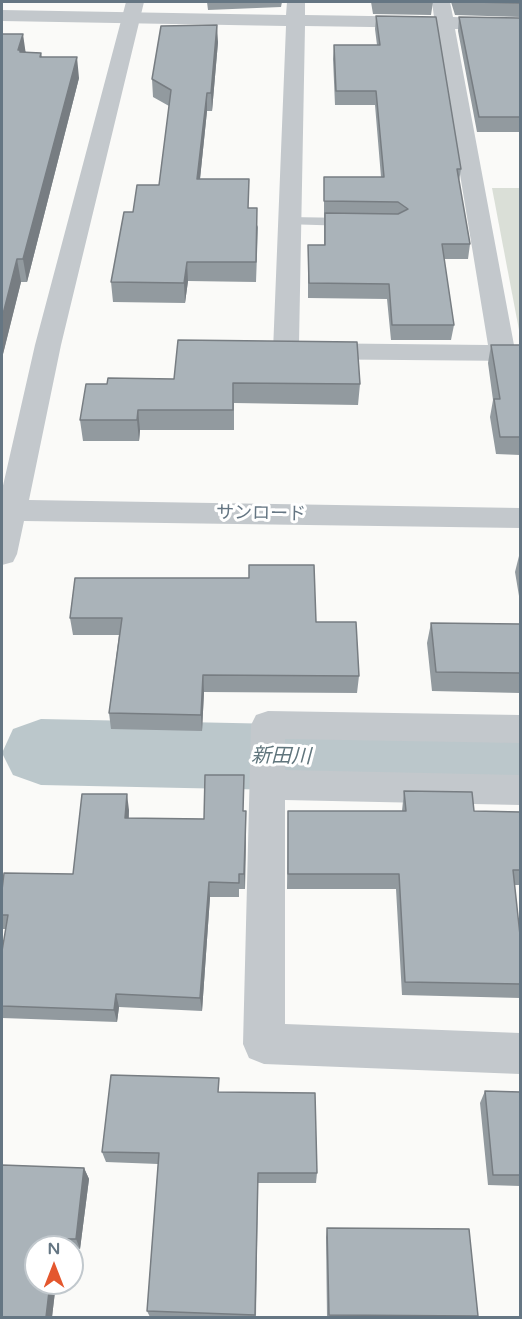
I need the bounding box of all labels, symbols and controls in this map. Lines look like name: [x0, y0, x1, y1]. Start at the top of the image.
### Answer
street label: サンロード: [216, 502, 306, 526]
water label: 新田川: [251, 744, 311, 770]
north arrow: [24, 1235, 84, 1295]
text: N: [48, 1239, 60, 1259]

